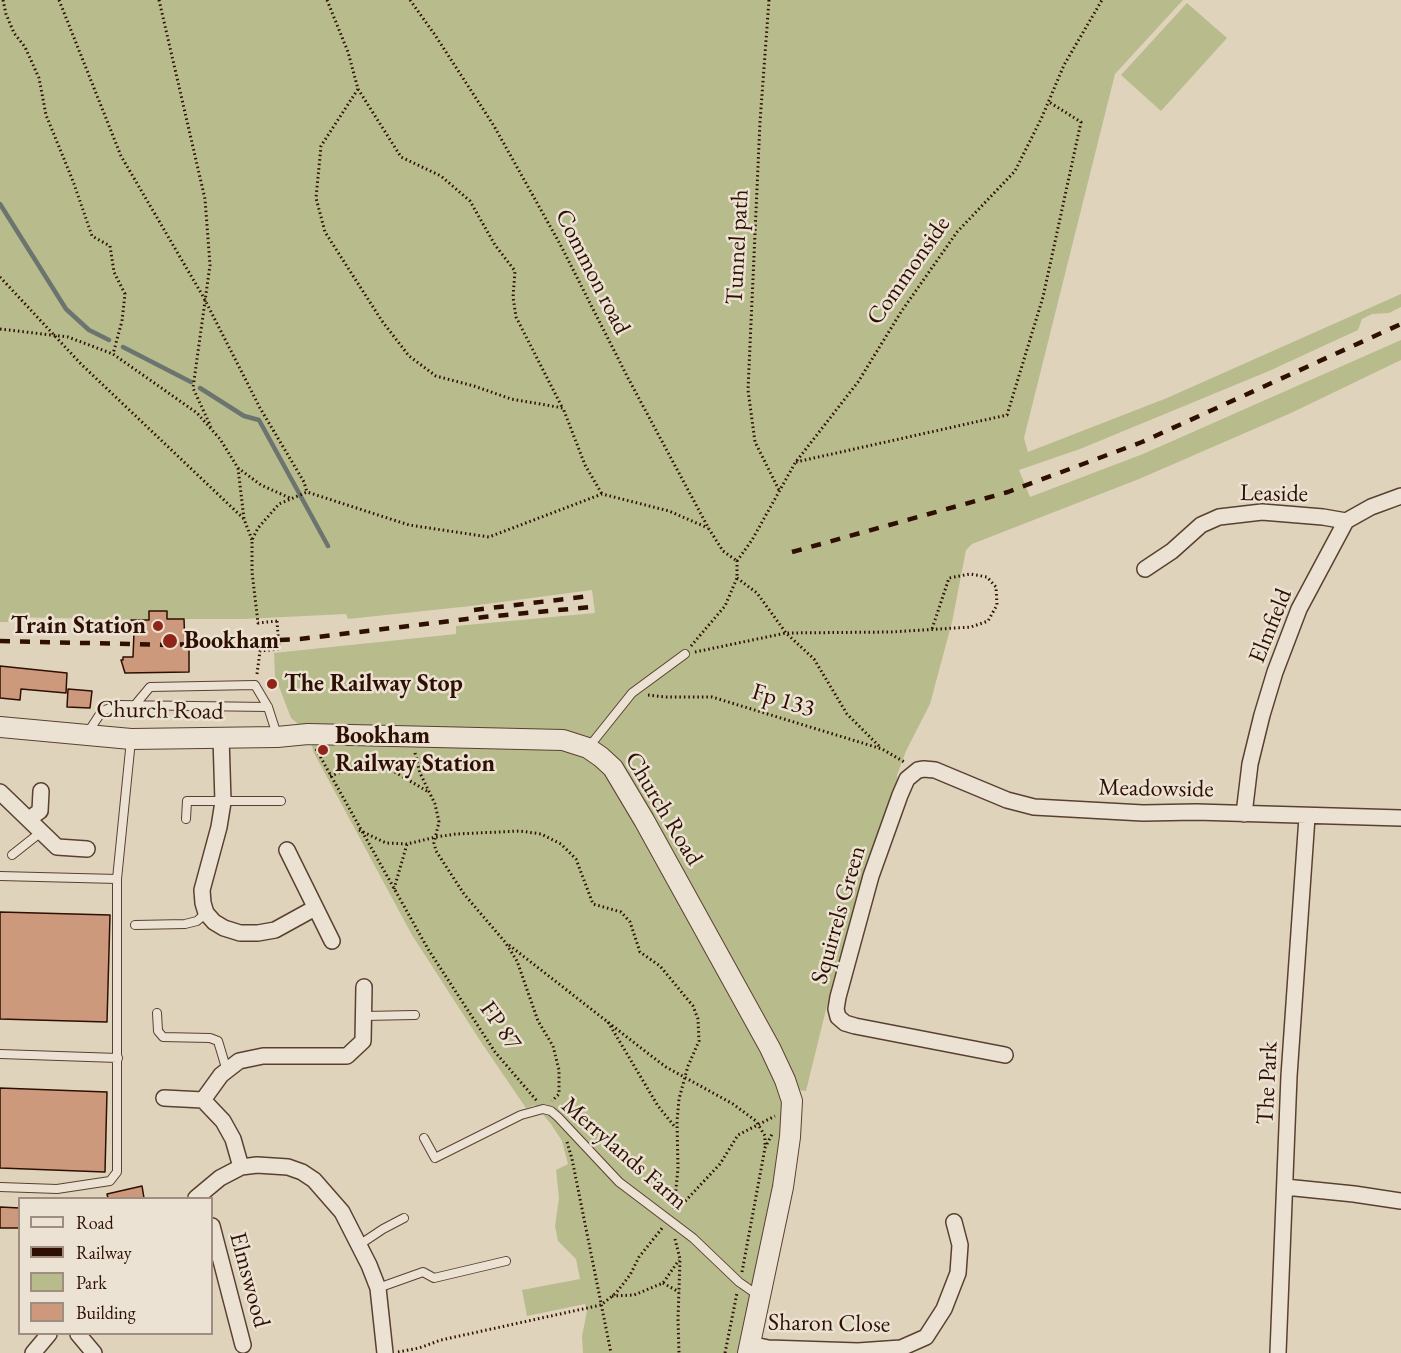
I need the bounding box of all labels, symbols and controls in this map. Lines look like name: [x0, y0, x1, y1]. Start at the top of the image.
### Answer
street label: Tunnel path: [721, 189, 755, 305]
street label: Common road: [548, 205, 636, 339]
street label: Commonside: [861, 211, 957, 331]
street label: Leaside: [1240, 479, 1308, 509]
street label: Elmfield: [1243, 585, 1299, 667]
place label: Train Station: [11, 612, 146, 640]
marker: Train Station: [151, 619, 165, 633]
place label: Bookham: [184, 627, 279, 655]
marker: Bookham: [161, 632, 179, 650]
place label: The Railway Stop: [284, 670, 463, 698]
marker: The Railway Stop: [265, 677, 279, 691]
street label: Fp 133: [748, 678, 818, 724]
street label: Church Road: [96, 695, 224, 727]
place label: Bookham Railway Station: [335, 722, 495, 778]
marker: Bookham Railway Station: [316, 743, 330, 757]
street label: Church Road: [618, 747, 708, 871]
street label: Meadowside: [1098, 774, 1214, 804]
street label: Squirrels Green: [806, 843, 872, 987]
street label: FP 87: [473, 996, 527, 1056]
street label: The Park: [1251, 1041, 1285, 1125]
street label: Merrylands Farm: [555, 1091, 693, 1217]
legend: [18, 1197, 213, 1335]
text: Road: [76, 1211, 114, 1234]
street label: Elmswood: [222, 1229, 276, 1331]
text: Railway: [76, 1241, 132, 1264]
text: Park: [76, 1271, 107, 1294]
text: Building: [76, 1301, 136, 1324]
street label: Sharon Close: [768, 1309, 890, 1339]

